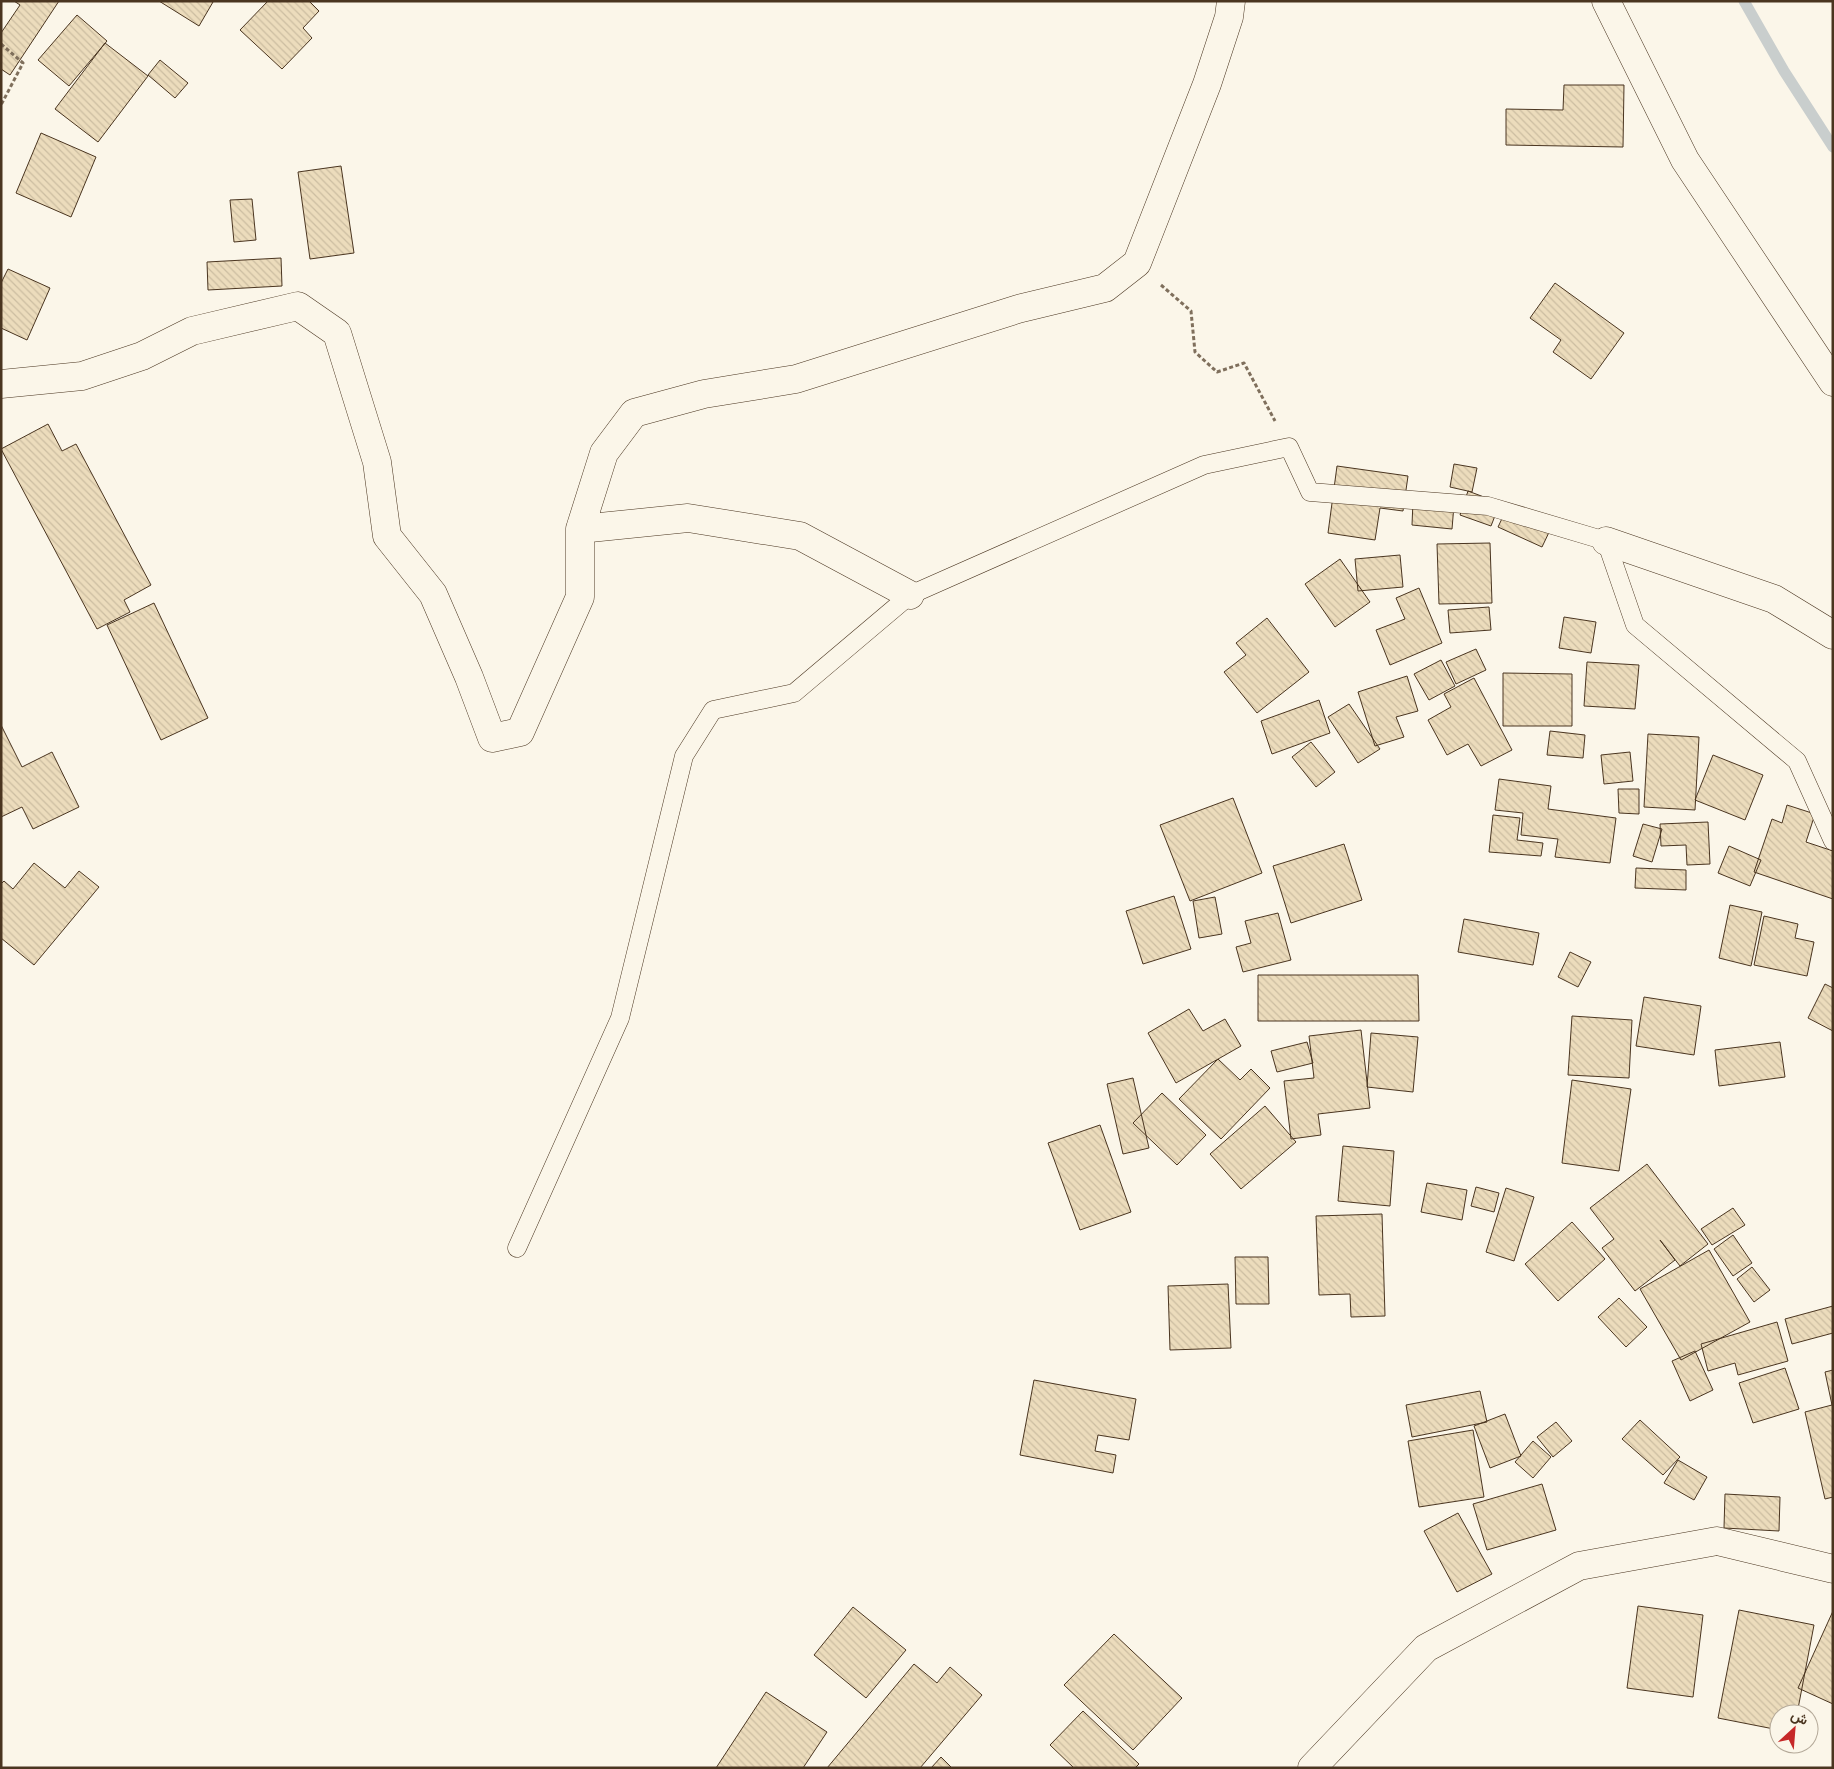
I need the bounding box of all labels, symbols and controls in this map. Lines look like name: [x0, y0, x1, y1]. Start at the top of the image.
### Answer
north arrow: [1769, 1704, 1819, 1754]
text: ش: [1788, 1706, 1811, 1729]

